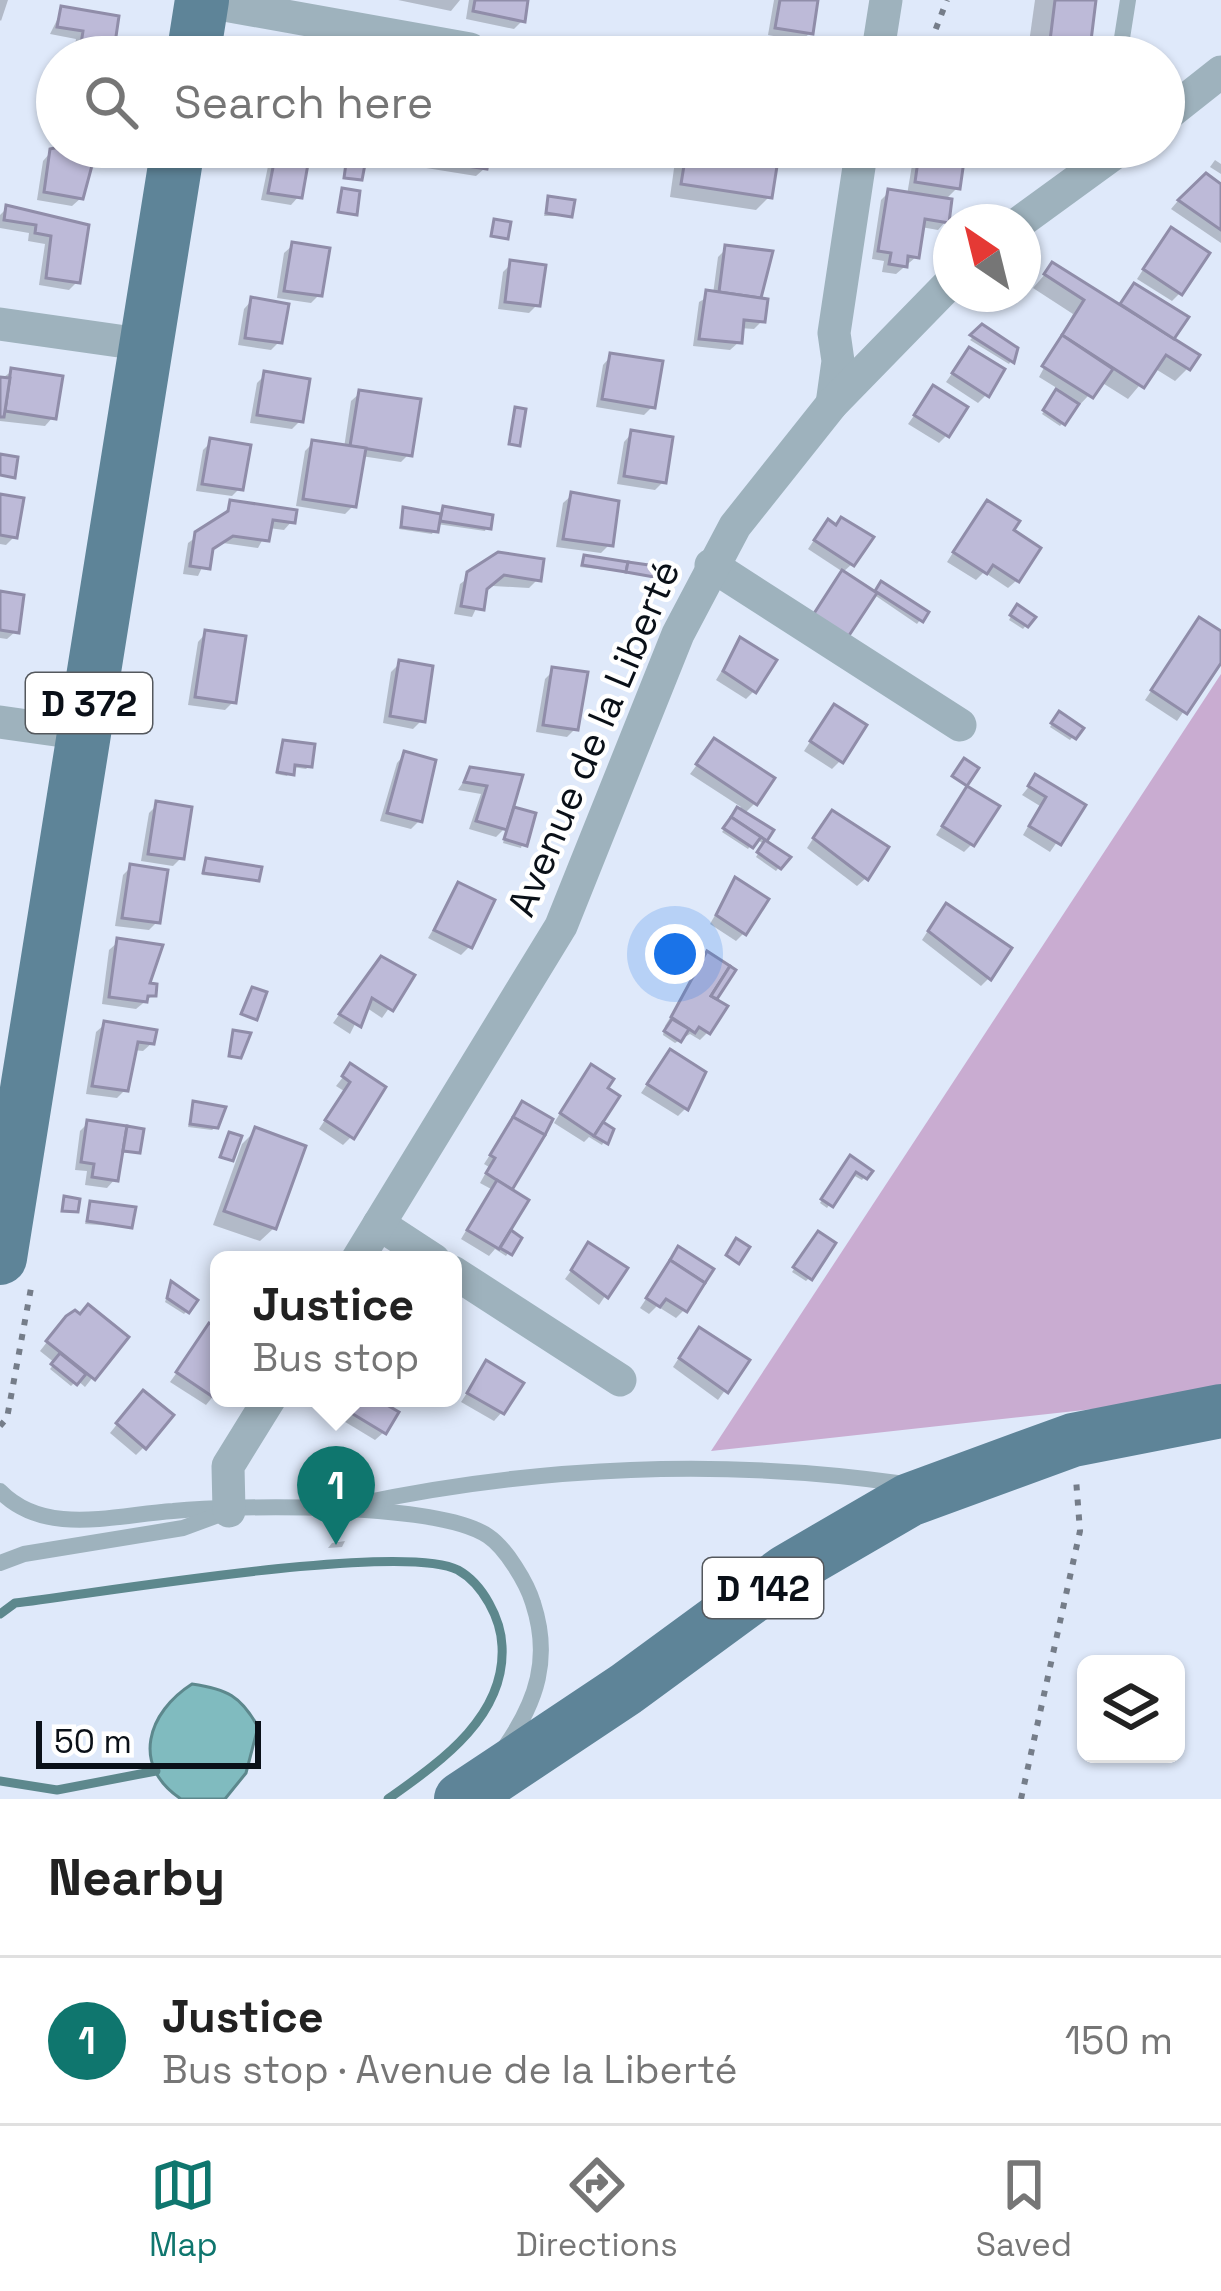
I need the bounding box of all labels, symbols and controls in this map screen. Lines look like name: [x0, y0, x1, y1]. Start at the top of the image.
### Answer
search box: [36, 36, 1185, 168]
icon: search: [78, 69, 144, 135]
text: Search here: [174, 74, 433, 131]
north arrow: [933, 204, 1041, 312]
street label: Avenue de la Liberté: [496, 553, 691, 924]
road number: D 372: [26, 673, 152, 733]
your location: [645, 924, 705, 984]
popup: [210, 1251, 462, 1407]
text: Justice: [253, 1276, 414, 1333]
text: Bus stop: [253, 1333, 419, 1382]
pin: 1: [297, 1446, 375, 1545]
road number: D 142: [703, 1558, 823, 1618]
map controls: [1077, 1655, 1185, 1763]
button: layers: [1077, 1655, 1185, 1763]
scale bar: [36, 1715, 261, 1768]
text: 50 m: [54, 1721, 132, 1763]
text: Nearby: [48, 1845, 225, 1910]
text: Justice: [162, 1988, 324, 2045]
text: 1: [78, 2016, 96, 2065]
text: 150 m: [1065, 2016, 1173, 2065]
text: Bus stop · Avenue de la Liberté: [162, 2045, 738, 2094]
tab: Map: [149, 2152, 218, 2266]
tab: Directions: [516, 2152, 678, 2266]
tab: Saved: [976, 2152, 1072, 2266]

